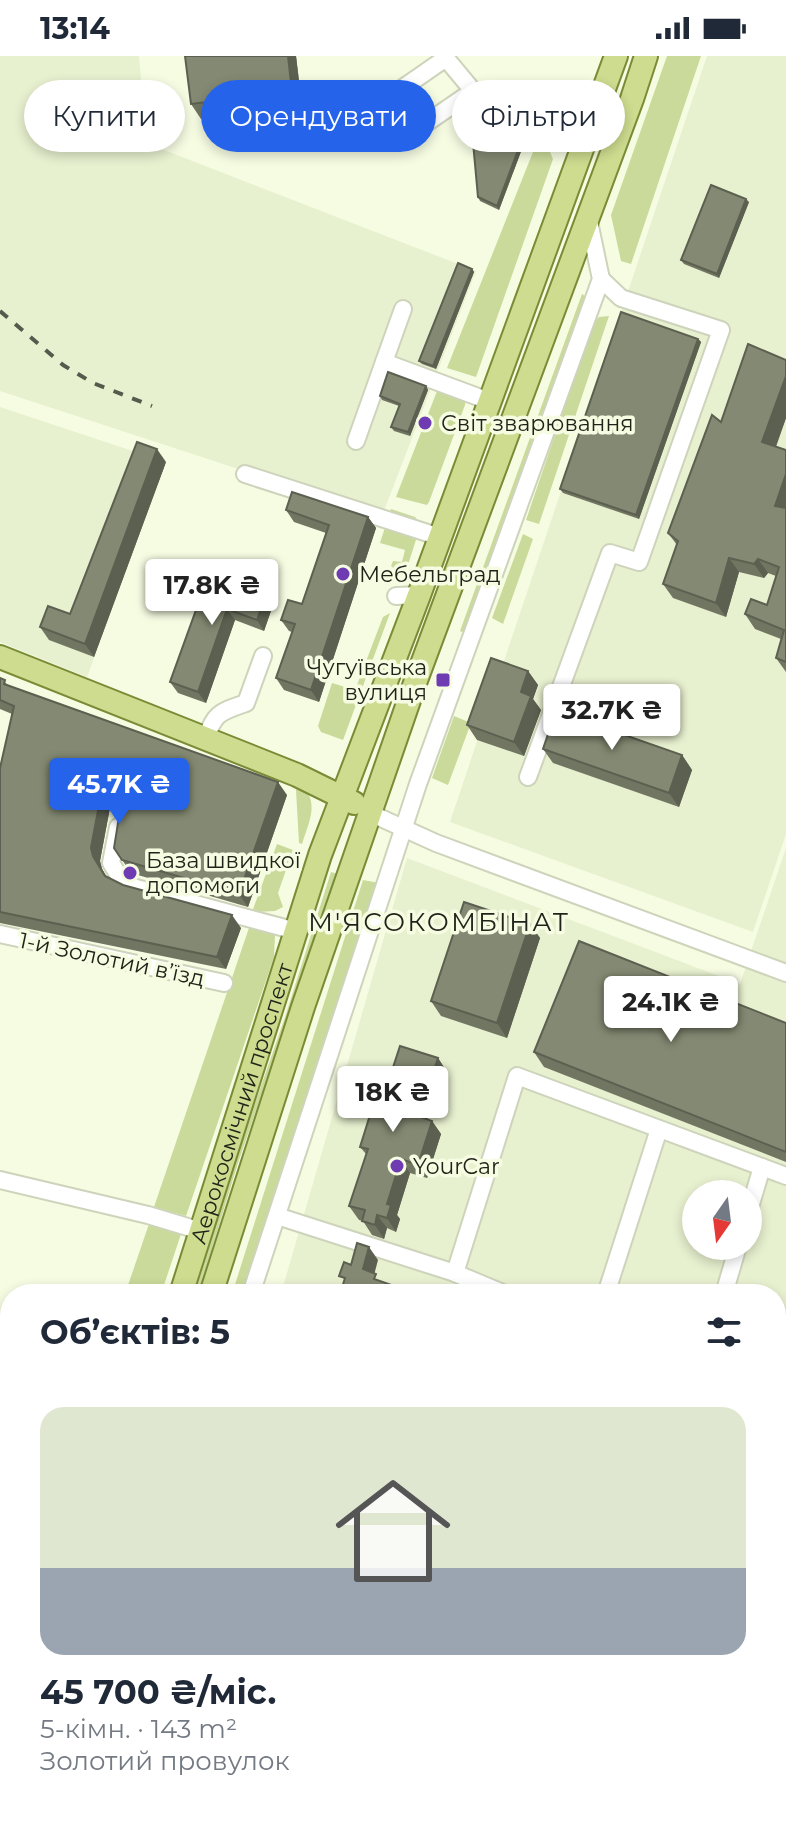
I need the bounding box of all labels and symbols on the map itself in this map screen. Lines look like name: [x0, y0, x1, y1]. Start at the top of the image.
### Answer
place label: Світ зварювання: [441, 410, 634, 437]
marker: Світ зварювання: [416, 414, 434, 432]
pin: 17.8K ₴: [138, 559, 286, 627]
place label: Мебельград: [359, 561, 501, 588]
marker: Мебельград: [334, 565, 352, 583]
place label: Чугуївська вулиця: [307, 654, 427, 706]
marker: Чугуївська вулиця: [434, 671, 452, 689]
pin: 32.7K ₴: [538, 684, 686, 752]
pin: 45.7K ₴: [45, 758, 193, 826]
place label: База швидкої допомоги: [146, 847, 301, 899]
marker: База швидкої допомоги: [121, 864, 139, 882]
district label: М'ЯСОКОМБІНАТ: [308, 906, 570, 938]
street label: 1-й Золотий в’їзд: [17, 927, 207, 992]
street label: Аерокосмічний проспект: [185, 959, 299, 1247]
pin: 24.1K ₴: [597, 976, 745, 1044]
pin: 18K ₴: [337, 1066, 449, 1134]
place label: YourCar: [413, 1153, 500, 1180]
marker: YourCar: [388, 1157, 406, 1175]
north arrow: [682, 1180, 762, 1260]

